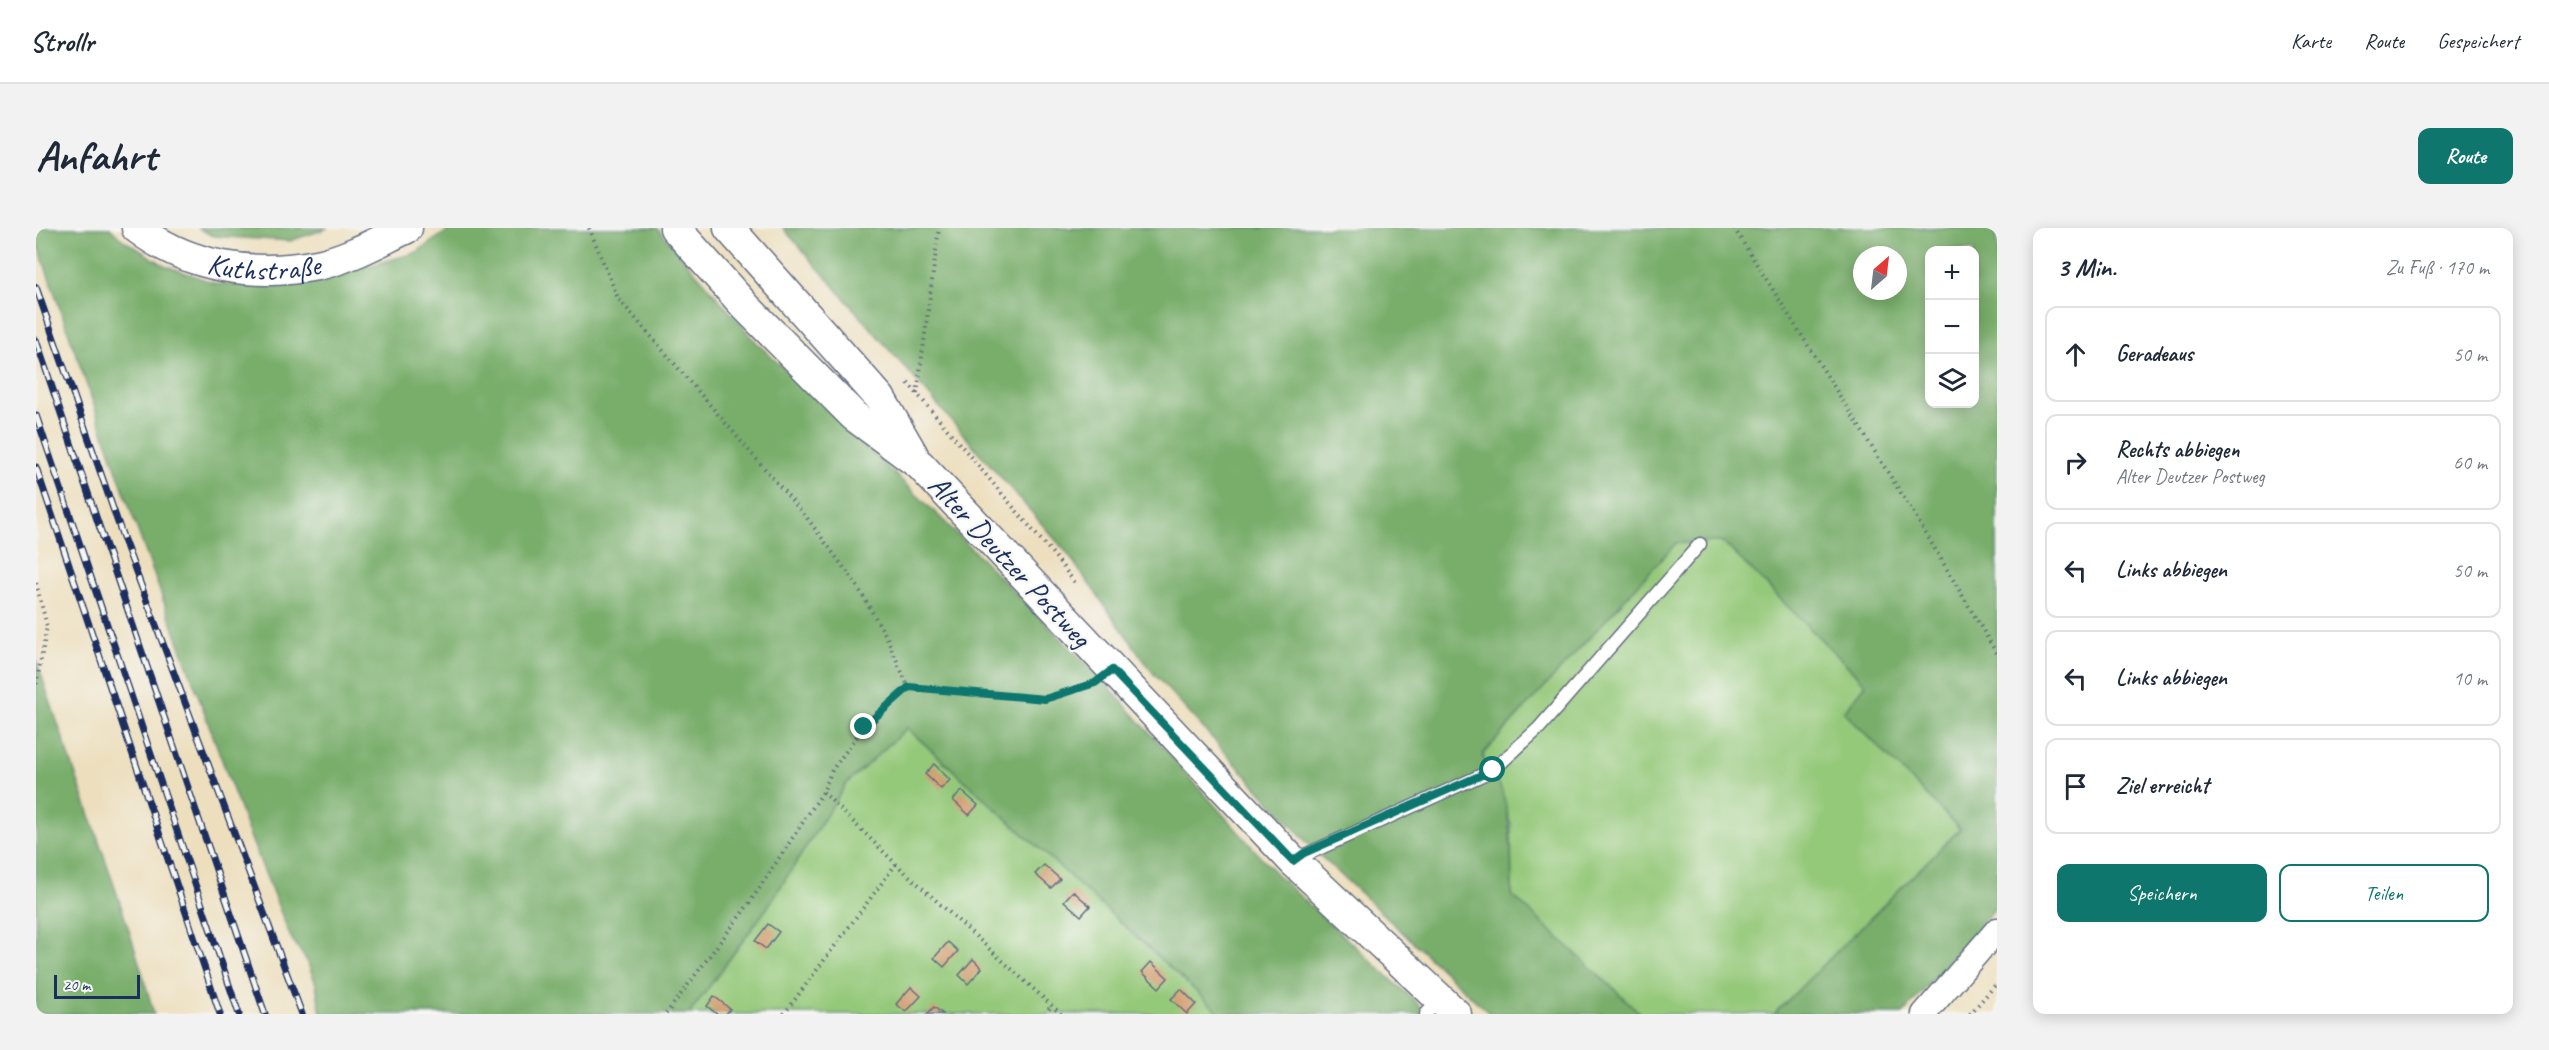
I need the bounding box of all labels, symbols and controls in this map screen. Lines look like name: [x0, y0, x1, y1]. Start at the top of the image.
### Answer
text: Strollr: [30, 24, 94, 59]
text: Karte: [2291, 28, 2331, 54]
text: Route: [2364, 28, 2404, 54]
text: Gespeichert: [2437, 28, 2519, 54]
button: Route: [2418, 128, 2513, 184]
text: Anfahrt: [36, 130, 156, 183]
street label: Kuthstraße: [204, 244, 325, 289]
north arrow: [1853, 246, 1907, 300]
map controls: [1925, 246, 1979, 408]
button: +: [1925, 246, 1979, 300]
text: 3 Min.: [2057, 251, 2116, 284]
text: Zu Fuß · 170 m: [2386, 255, 2489, 280]
button: −: [1925, 300, 1979, 354]
icon: ahead: [2059, 338, 2092, 371]
text: Geradeaus: [2116, 340, 2193, 368]
text: 50 m: [2453, 342, 2487, 367]
button: layers: [1925, 354, 1979, 408]
text: Rechts abbiegen: [2116, 436, 2239, 464]
icon: right: [2059, 446, 2092, 479]
text: 60 m: [2453, 450, 2487, 475]
text: Alter Deutzer Postweg: [2116, 464, 2265, 489]
street label: Alter Deutzer Postweg: [920, 467, 1101, 656]
icon: left: [2059, 554, 2092, 587]
text: Links abbiegen: [2116, 556, 2227, 584]
text: 50 m: [2453, 558, 2487, 583]
icon: left: [2059, 662, 2092, 695]
text: Links abbiegen: [2116, 664, 2227, 692]
text: 10 m: [2453, 666, 2487, 691]
route end: [850, 713, 876, 739]
route start: [1479, 756, 1505, 782]
icon: arrive: [2059, 770, 2092, 803]
text: Ziel erreicht: [2116, 772, 2209, 800]
button: Speichern: [2057, 864, 2267, 922]
button: Teilen: [2279, 864, 2489, 922]
scale bar: [54, 972, 140, 1000]
text: 20 m: [63, 975, 90, 995]

